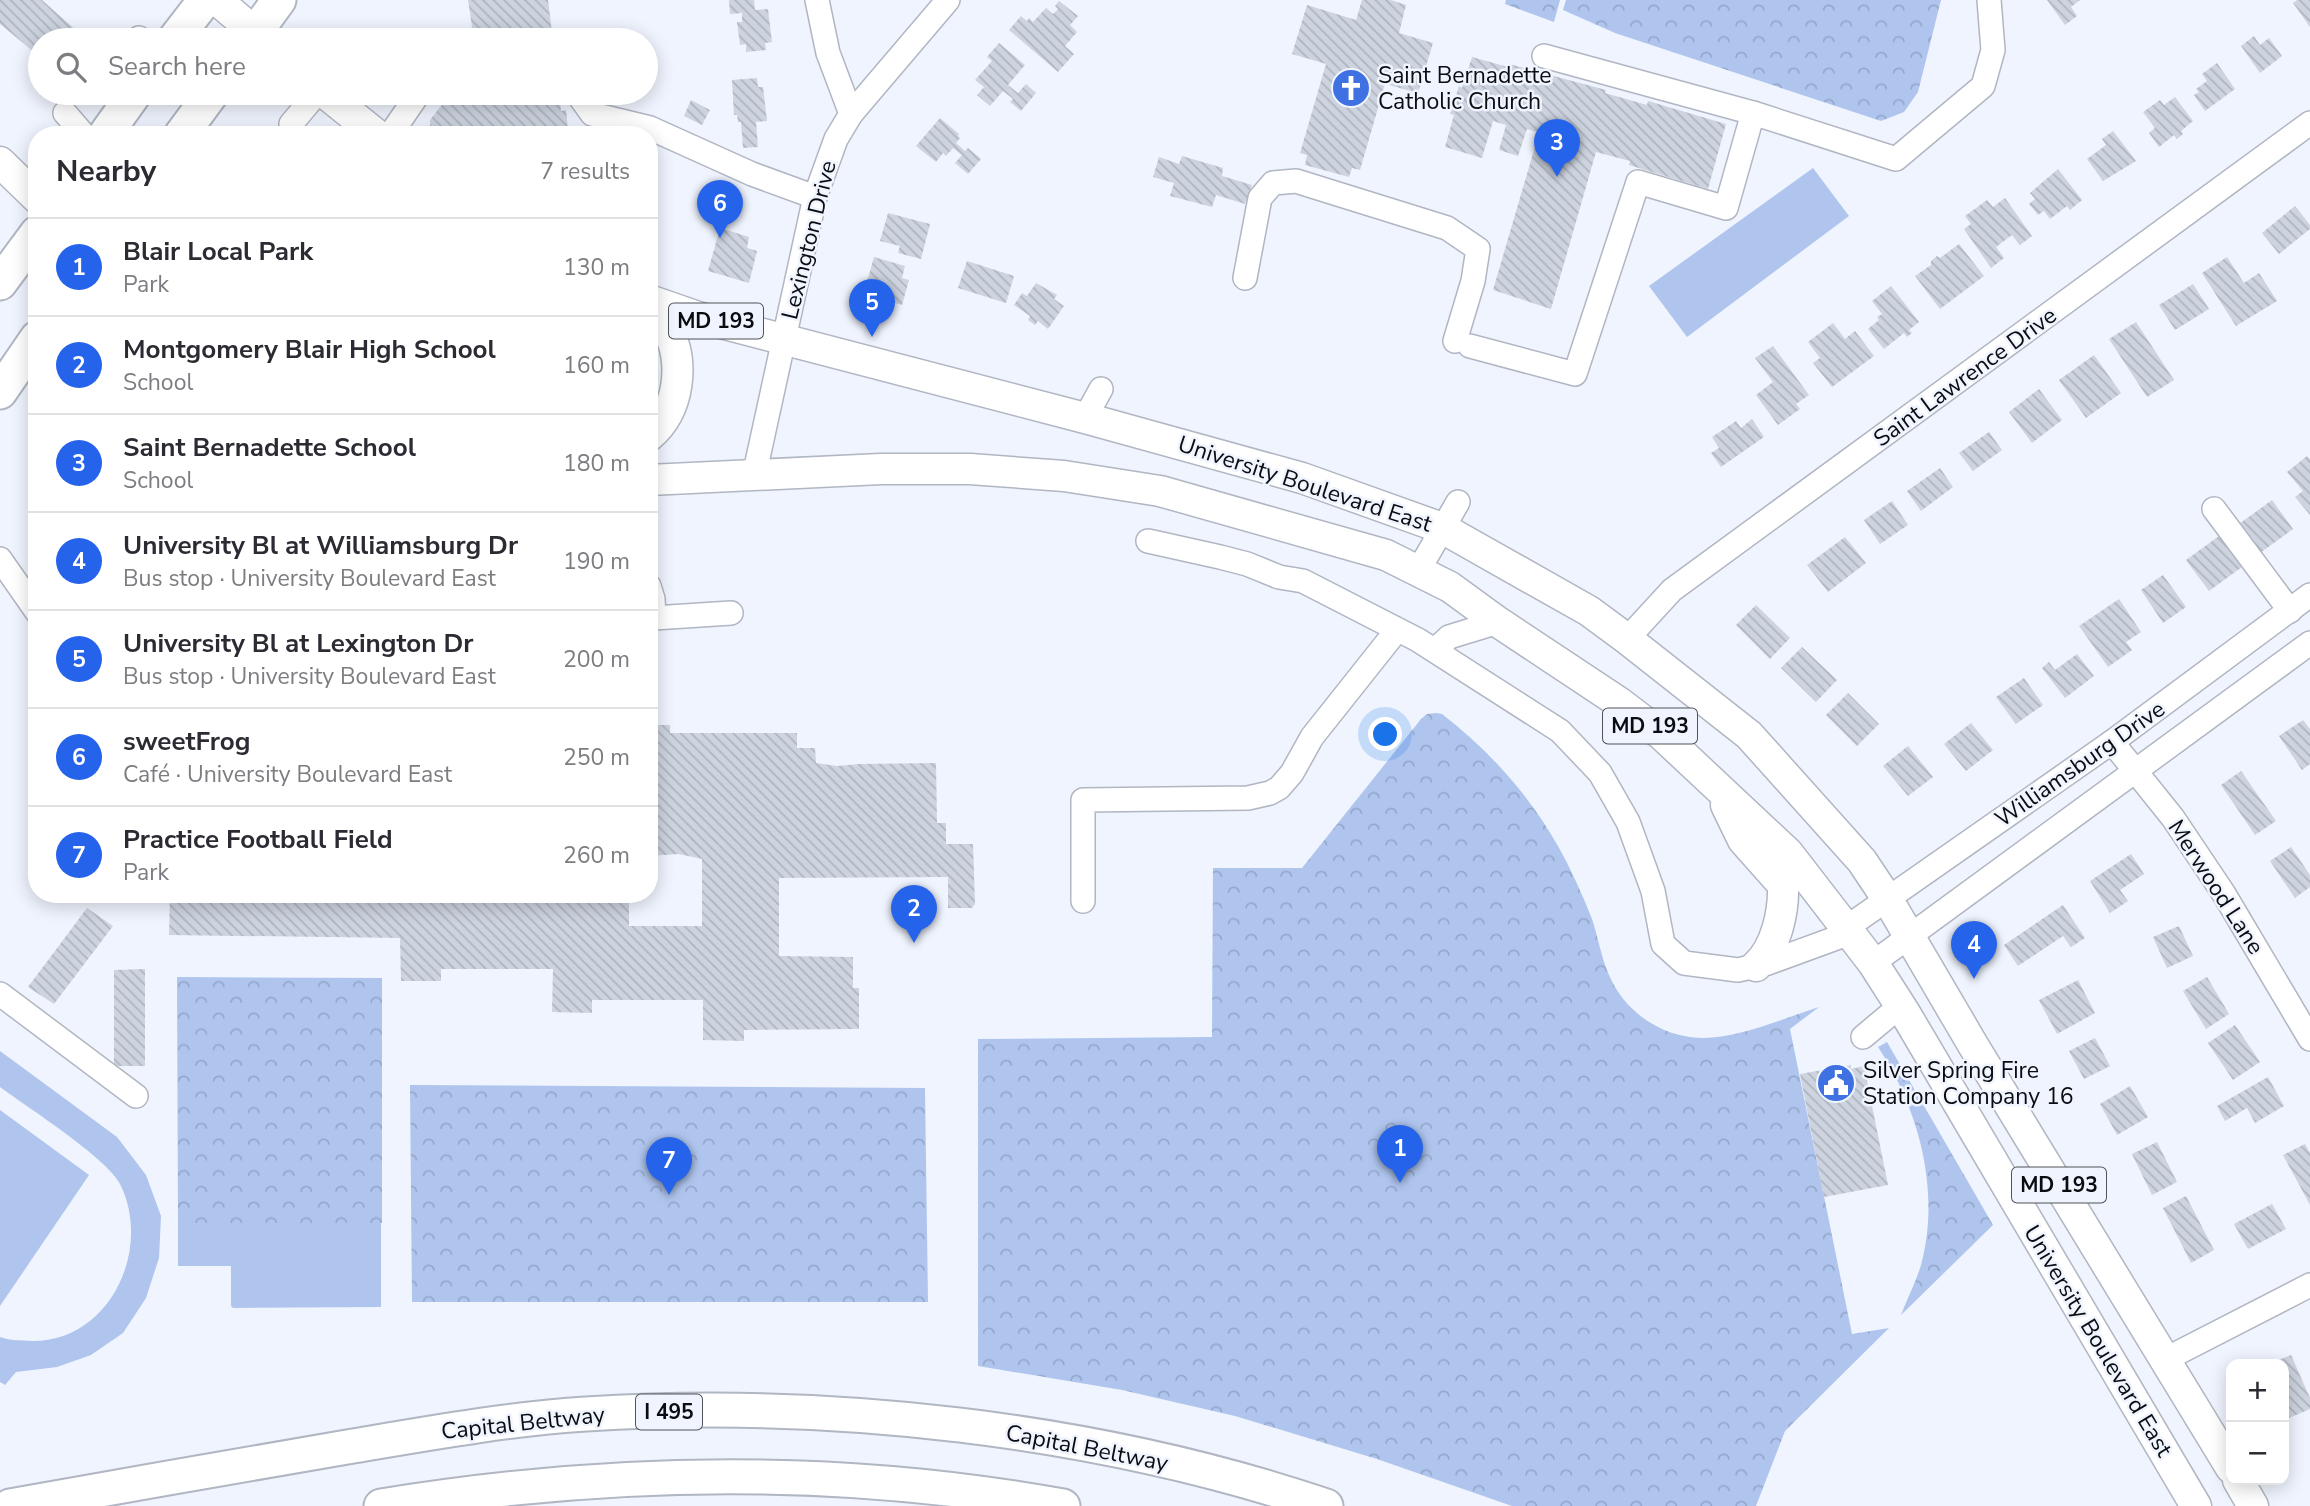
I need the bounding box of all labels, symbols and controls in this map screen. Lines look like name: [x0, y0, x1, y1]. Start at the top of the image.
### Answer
search box: [28, 28, 658, 105]
icon: search: [52, 48, 90, 86]
text: Search here: [108, 49, 246, 84]
place label: Saint Bernadette Catholic Church: [1378, 60, 1552, 117]
church icon: Saint Bernadette Catholic Church: [1330, 67, 1372, 109]
pin: 3: [1534, 119, 1580, 177]
text: Nearby: [56, 151, 156, 192]
text: 7 results: [540, 156, 630, 187]
street label: Lexington Drive: [774, 157, 844, 323]
pin: 6: [697, 180, 743, 238]
text: Blair Local Park: [123, 234, 313, 269]
text: 1: [72, 252, 86, 283]
text: 130 m: [563, 252, 630, 283]
text: Park: [123, 269, 169, 300]
pin: 5: [849, 279, 895, 337]
street label: Saint Lawrence Drive: [1867, 300, 2063, 454]
road number: MD 193: [669, 304, 763, 338]
text: Montgomery Blair High School: [123, 332, 496, 367]
text: 2: [72, 350, 86, 381]
text: 160 m: [563, 350, 630, 381]
text: School: [123, 367, 193, 398]
street label: University Boulevard East: [1174, 428, 1437, 540]
text: Saint Bernadette School: [123, 430, 416, 465]
text: 3: [72, 448, 86, 479]
text: 180 m: [563, 448, 630, 479]
text: School: [123, 465, 193, 496]
text: University Bl at Williamsburg Dr: [123, 528, 518, 563]
text: 4: [72, 546, 86, 577]
text: 190 m: [563, 546, 630, 577]
text: Bus stop · University Boulevard East: [123, 563, 496, 594]
text: University Bl at Lexington Dr: [123, 626, 474, 661]
text: 5: [72, 644, 86, 675]
text: 200 m: [563, 644, 630, 675]
text: Bus stop · University Boulevard East: [123, 661, 496, 692]
street label: Williamsburg Drive: [1989, 694, 2171, 834]
road number: MD 193: [1603, 708, 1697, 744]
your location: [1368, 717, 1402, 751]
text: sweetFrog: [123, 724, 250, 759]
text: 6: [72, 742, 86, 773]
text: 250 m: [563, 742, 630, 773]
text: Café · University Boulevard East: [123, 759, 452, 790]
street label: Merwood Lane: [2161, 814, 2271, 960]
text: Practice Football Field: [123, 822, 393, 857]
text: 7: [72, 840, 86, 871]
text: 260 m: [563, 840, 630, 871]
text: Park: [123, 857, 169, 888]
pin: 2: [891, 885, 937, 943]
pin: 4: [1951, 921, 1997, 979]
place label: Silver Spring Fire Station Company 16: [1863, 1055, 2074, 1112]
public building icon: Silver Spring Fire Station Company 16: [1815, 1062, 1857, 1104]
pin: 1: [1377, 1125, 1423, 1183]
pin: 7: [646, 1137, 692, 1195]
road number: MD 193: [2012, 1168, 2106, 1202]
street label: University Boulevard East: [2016, 1219, 2180, 1463]
map controls: [2226, 1359, 2289, 1485]
button: +: [2226, 1359, 2289, 1422]
road number: I 495: [636, 1394, 702, 1430]
street label: Capital Beltway: [440, 1399, 607, 1447]
street label: Capital Beltway: [1003, 1417, 1171, 1479]
button: −: [2226, 1422, 2289, 1485]

